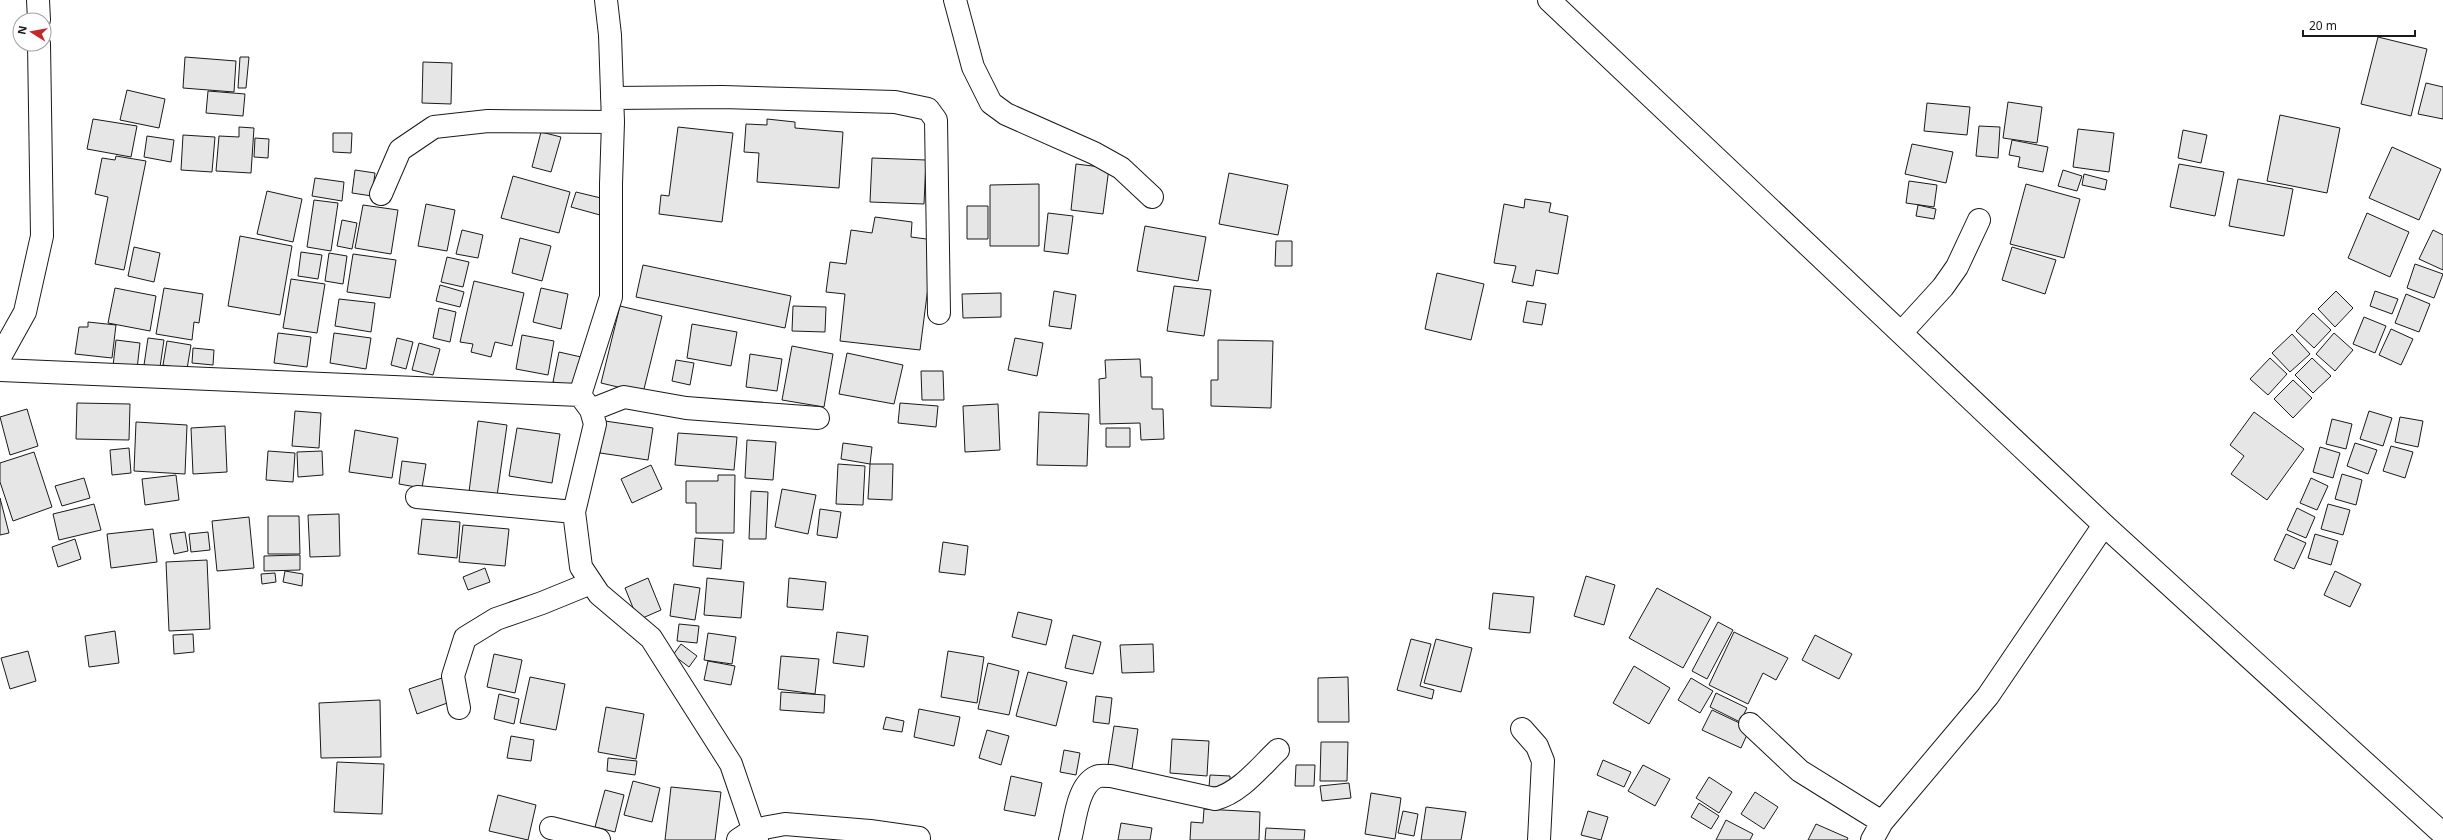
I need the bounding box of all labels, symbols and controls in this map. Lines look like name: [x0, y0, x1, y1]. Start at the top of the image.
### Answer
north arrow: [12, 12, 52, 52]
scale bar: [2303, 12, 2415, 38]
text: 20 m: [2309, 17, 2337, 34]
text: N: [13, 24, 30, 36]

